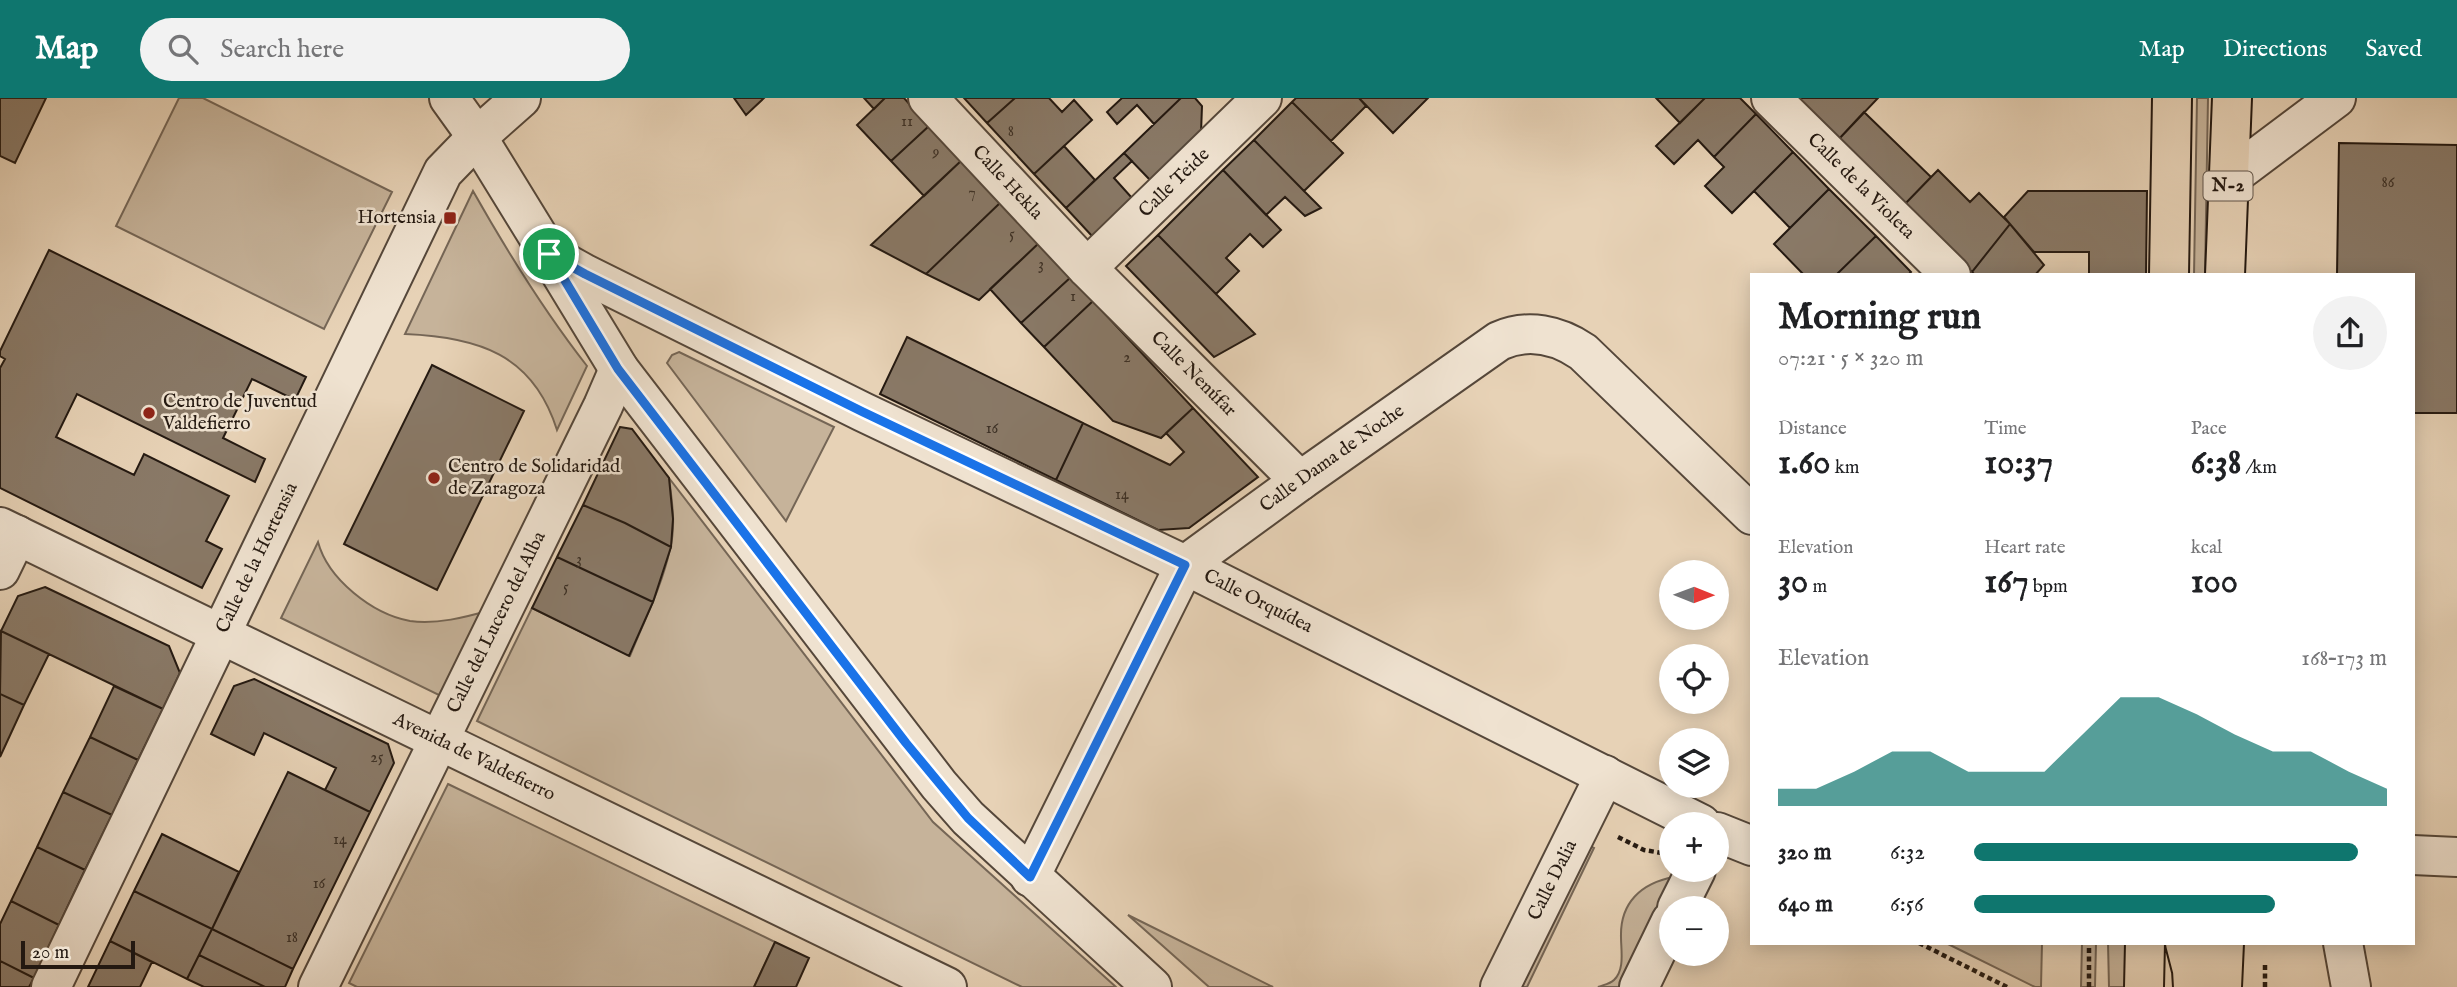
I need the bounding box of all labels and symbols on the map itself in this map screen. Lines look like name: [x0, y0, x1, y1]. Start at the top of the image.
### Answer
house number: 11: [901, 112, 913, 132]
house number: 8: [1008, 122, 1014, 142]
street label: Calle de la Violeta: [1802, 128, 1920, 245]
street label: Calle Hekla: [967, 140, 1048, 226]
house number: 9: [932, 143, 940, 163]
street label: Calle Teide: [1134, 143, 1215, 223]
road number: N-2: [2204, 172, 2252, 200]
house number: 86: [2381, 173, 2395, 193]
house number: 7: [968, 183, 976, 203]
place label: Hortensia: [357, 206, 437, 230]
marker: Hortensia: [442, 210, 458, 226]
pin: [519, 224, 579, 284]
house number: 5: [1009, 225, 1015, 245]
house number: 3: [1038, 255, 1044, 275]
house number: 1: [1070, 287, 1076, 307]
street label: Calle Nenúfar: [1145, 326, 1241, 422]
house number: 2: [1123, 348, 1131, 368]
place label: Centro de Juventud Valdefierro: [162, 390, 318, 436]
street label: Calle Dama de Noche: [1255, 399, 1409, 518]
marker: Centro de Juventud Valdefierro: [141, 405, 157, 421]
house number: 16: [986, 419, 999, 439]
place label: Centro de Solidaridad de Zaragoza: [448, 455, 621, 501]
marker: Centro de Solidaridad de Zaragoza: [426, 470, 442, 486]
street label: Calle de la Hortensia: [211, 478, 304, 637]
house number: 14: [1115, 485, 1129, 505]
street label: Calle del Lucero del Alba: [442, 527, 552, 717]
house number: 3: [576, 550, 582, 570]
north arrow: [1659, 560, 1729, 630]
street label: Calle Orquídea: [1199, 564, 1317, 639]
house number: 5: [563, 578, 569, 598]
street label: Avenida de Valdefierro: [388, 707, 559, 807]
house number: 25: [370, 748, 384, 768]
house number: 14: [333, 830, 347, 850]
street label: Calle Dalia: [1523, 835, 1583, 925]
house number: 16: [313, 874, 326, 894]
house number: 18: [286, 928, 298, 948]
scale bar: [21, 938, 135, 970]

